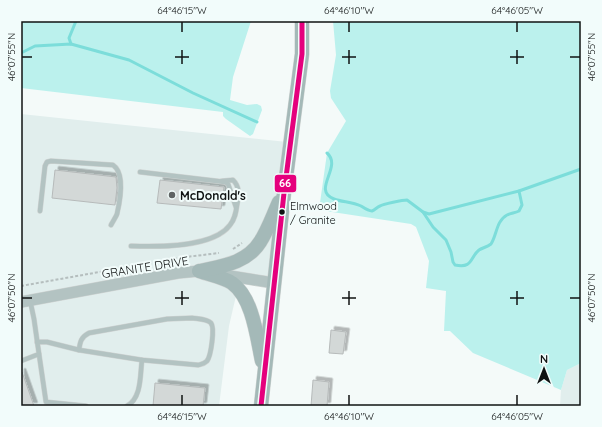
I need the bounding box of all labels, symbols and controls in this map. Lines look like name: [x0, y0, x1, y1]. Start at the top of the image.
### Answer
text: 64°46'15"W: [157, 4, 207, 17]
text: 64°46'10"W: [324, 4, 374, 17]
text: 64°46'05"W: [491, 4, 543, 17]
text: 46°07'55"N: [5, 33, 18, 81]
text: 46°07'55"N: [585, 33, 598, 81]
line badge: 66: [274, 174, 297, 193]
text: 66: [279, 176, 291, 190]
place label: McDonald's: [180, 188, 246, 203]
marker: McDonald's: [167, 190, 177, 200]
place label: Elmwood / Granite: [290, 199, 337, 227]
marker: Elmwood / Granite: [277, 207, 287, 217]
street label: GRANITE DRIVE: [101, 253, 190, 281]
text: 46°07'50"N: [5, 274, 18, 322]
text: 46°07'50"N: [585, 274, 598, 322]
north arrow: [524, 349, 564, 389]
text: N: [540, 352, 548, 366]
text: 64°46'15"W: [157, 410, 207, 423]
text: 64°46'10"W: [324, 410, 374, 423]
text: 64°46'05"W: [491, 410, 543, 423]

